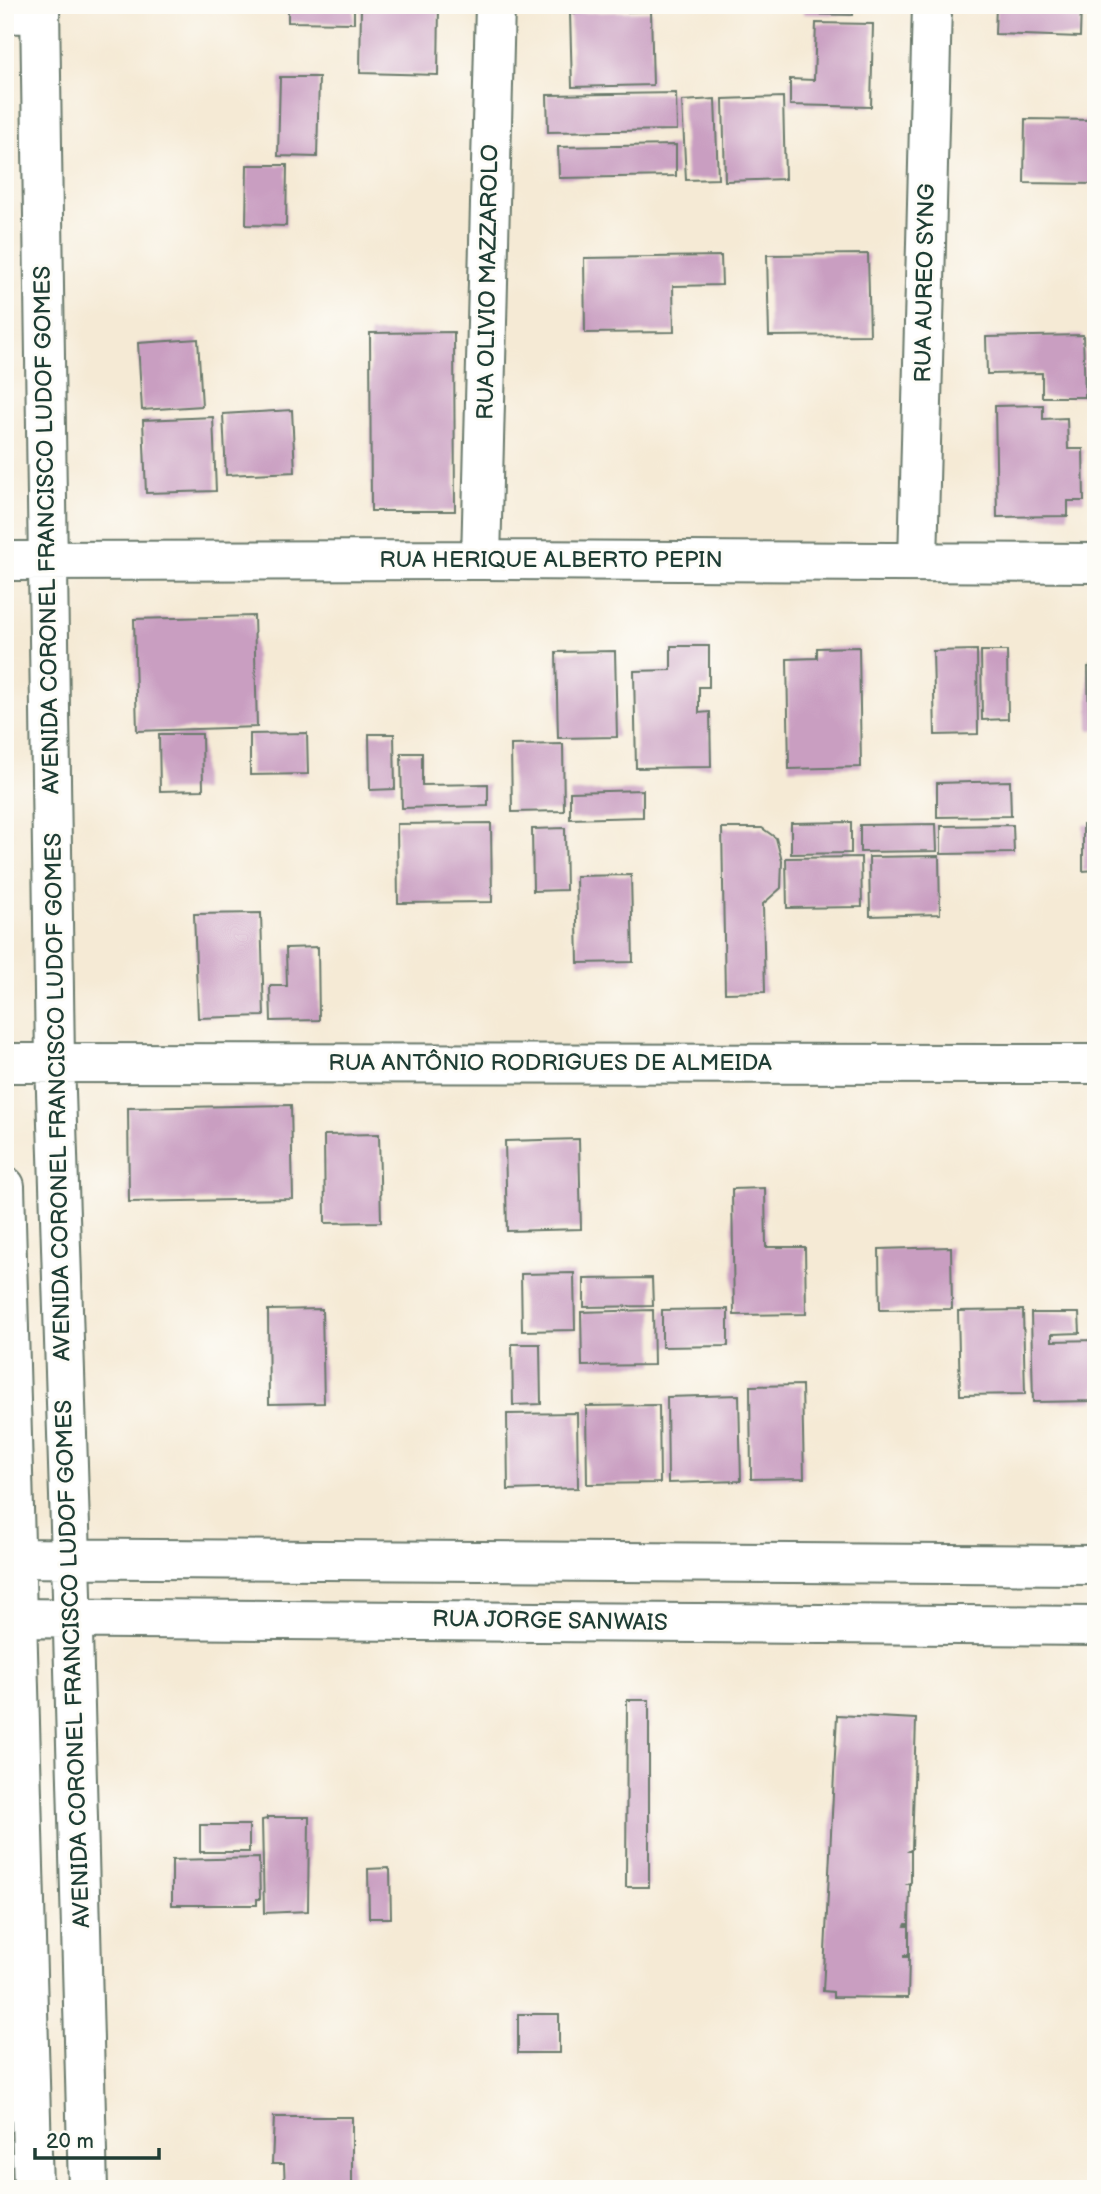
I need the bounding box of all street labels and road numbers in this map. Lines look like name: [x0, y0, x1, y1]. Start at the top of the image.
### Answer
street label: RUA OLIVIO MAZZAROLO: [472, 144, 504, 420]
street label: RUA AUREO SYNG: [909, 183, 941, 383]
street label: AVENIDA CORONEL FRANCISCO LUDOF GOMES: [28, 266, 66, 794]
street label: RUA HERIQUE ALBERTO PEPIN: [379, 546, 723, 574]
street label: AVENIDA CORONEL FRANCISCO LUDOF GOMES: [39, 833, 77, 1361]
street label: RUA ANTÔNIO RODRIGUES DE ALMEIDA: [328, 1049, 773, 1077]
street label: AVENIDA CORONEL FRANCISCO LUDOF GOMES: [50, 1399, 96, 1929]
street label: RUA JORGE SANWAIS: [432, 1605, 668, 1637]

